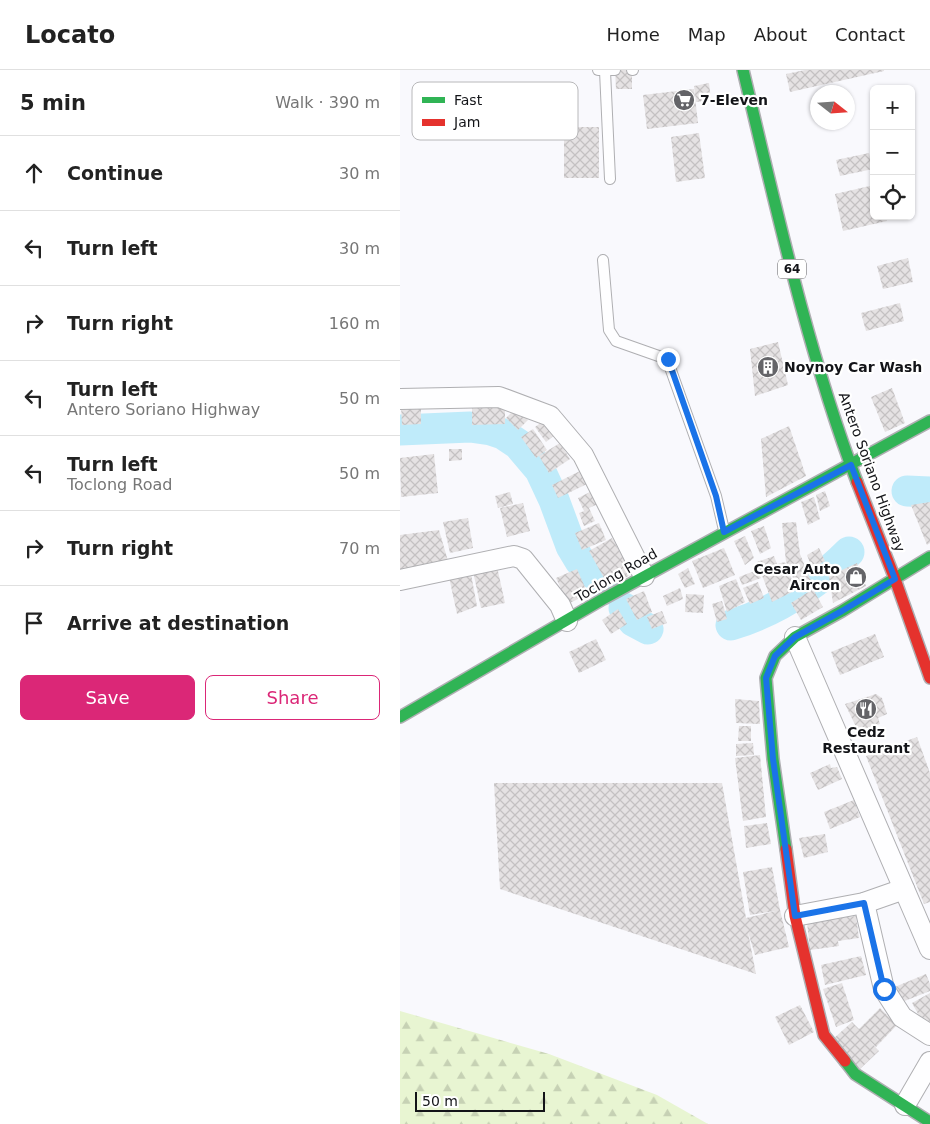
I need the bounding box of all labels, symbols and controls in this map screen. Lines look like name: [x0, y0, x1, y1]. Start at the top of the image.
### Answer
text: Locato: [25, 21, 115, 49]
text: Home: [607, 24, 660, 45]
text: Map: [688, 24, 726, 45]
text: About: [754, 24, 807, 45]
text: Contact: [835, 24, 905, 45]
legend: [412, 82, 578, 140]
north arrow: [810, 85, 855, 130]
map controls: [870, 85, 915, 220]
button: +: [870, 85, 915, 130]
supermarket icon: 7-Eleven: [672, 88, 696, 112]
text: 5 min: [20, 91, 86, 115]
text: Fast: [454, 92, 483, 108]
place label: 7-Eleven: [700, 92, 768, 108]
text: Walk · 390 m: [275, 93, 380, 112]
text: Jam: [453, 114, 480, 130]
button: −: [870, 130, 915, 175]
icon: ahead: [20, 159, 48, 187]
text: Continue: [67, 162, 163, 184]
text: 30 m: [339, 164, 380, 183]
button: locate: [870, 175, 915, 220]
icon: left: [20, 234, 48, 262]
text: Turn left: [67, 237, 158, 259]
text: 30 m: [339, 239, 380, 258]
road number: 64: [778, 260, 806, 278]
icon: right: [20, 309, 48, 337]
text: Turn right: [67, 312, 173, 334]
text: 160 m: [329, 314, 380, 333]
route end: [657, 348, 680, 371]
building icon: Noynoy Car Wash: [756, 355, 780, 379]
place label: Noynoy Car Wash: [784, 359, 922, 375]
text: Turn left: [67, 378, 158, 400]
icon: left: [20, 384, 48, 412]
text: 50 m: [339, 389, 380, 408]
street label: Antero Soriano Highway: [836, 390, 908, 554]
text: Antero Soriano Highway: [67, 400, 260, 419]
text: Turn left: [67, 453, 158, 475]
icon: left: [20, 459, 48, 487]
text: 50 m: [339, 464, 380, 483]
text: Toclong Road: [67, 475, 172, 494]
icon: right: [20, 534, 48, 562]
text: Turn right: [67, 537, 173, 559]
text: 70 m: [339, 539, 380, 558]
street label: Toclong Road: [571, 545, 660, 605]
place label: Cesar Auto Aircon: [754, 561, 840, 593]
shop icon: Cesar Auto Aircon: [844, 565, 868, 589]
icon: arrive: [20, 609, 48, 637]
text: Arrive at destination: [67, 612, 289, 634]
button: Save: [20, 675, 195, 720]
button: Share: [205, 675, 380, 720]
restaurant icon: Cedz Restaurant: [854, 697, 878, 721]
place label: Cedz Restaurant: [822, 724, 910, 756]
route start: [873, 978, 896, 1001]
scale bar: [415, 1089, 545, 1112]
text: 50 m: [422, 1093, 458, 1109]

